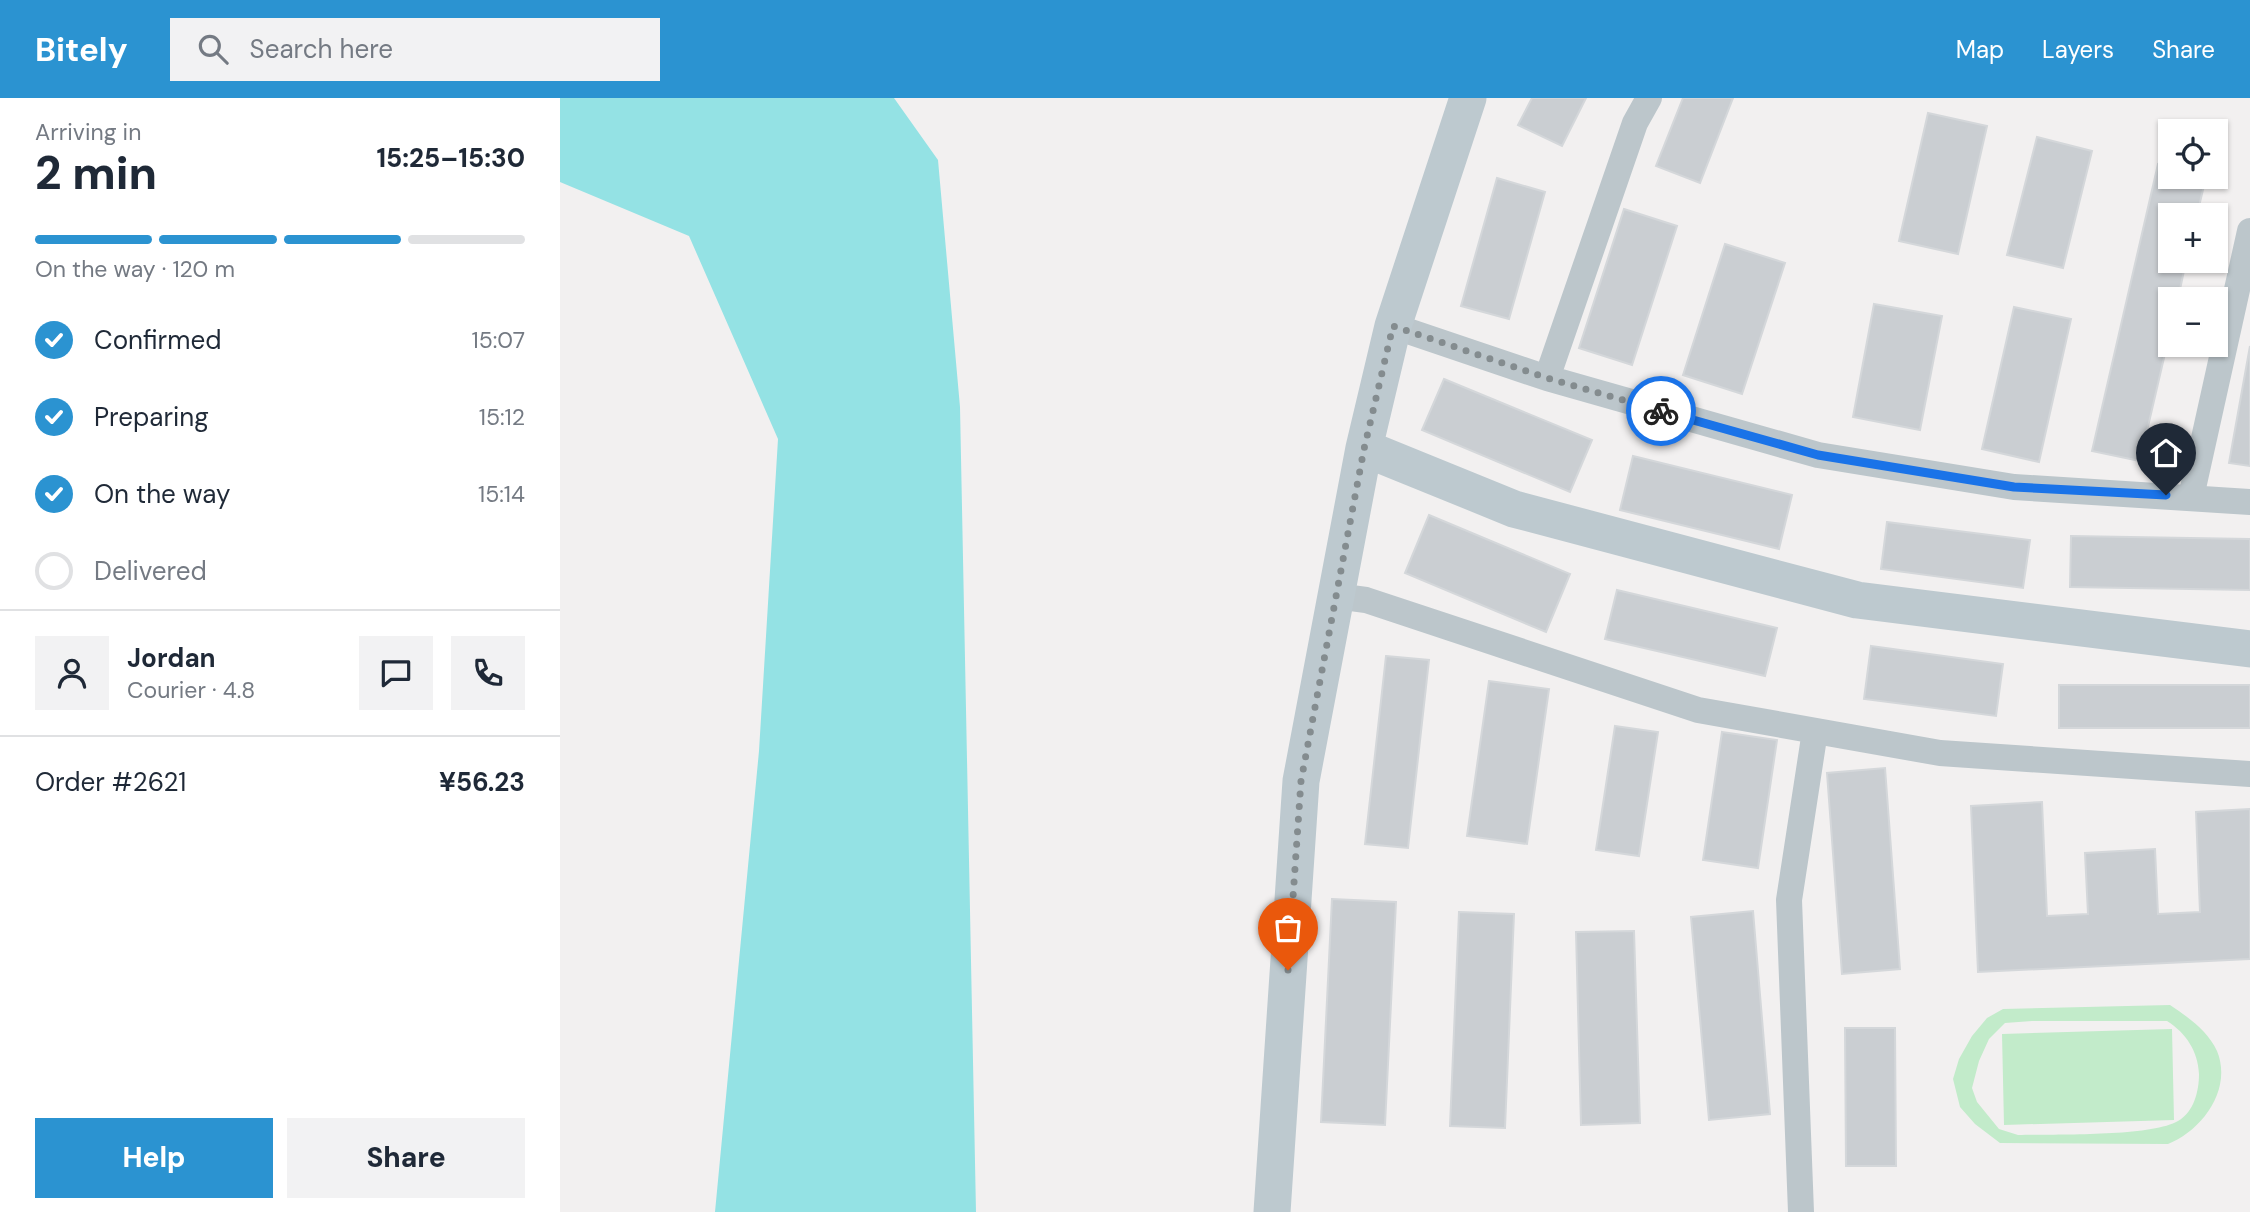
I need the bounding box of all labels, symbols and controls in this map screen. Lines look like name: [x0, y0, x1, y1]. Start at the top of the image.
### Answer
search box: [170, 18, 660, 81]
text: Bitely: [35, 28, 128, 71]
icon: search: [194, 30, 232, 68]
text: Search here: [250, 32, 393, 66]
text: Map: [1956, 34, 2004, 65]
text: Layers: [2042, 34, 2114, 65]
text: Share: [2152, 34, 2215, 65]
text: Arriving in: [35, 117, 141, 147]
map controls: [2158, 119, 2228, 357]
button: locate: [2158, 119, 2228, 189]
text: 15:25–15:30: [376, 141, 525, 175]
text: 2 min: [35, 143, 157, 203]
button: +: [2158, 203, 2228, 273]
text: On the way · 120 m: [35, 254, 235, 284]
button: −: [2158, 287, 2228, 357]
icon: check: [35, 321, 73, 359]
text: Confirmed: [94, 323, 221, 357]
text: 15:07: [471, 325, 525, 355]
courier: [1626, 376, 1696, 446]
icon: bike: [1642, 392, 1680, 430]
icon: check: [35, 398, 73, 436]
text: Preparing: [94, 400, 209, 434]
text: 15:12: [479, 402, 525, 432]
pin: [2136, 423, 2196, 495]
icon: home: [2147, 434, 2185, 472]
icon: check: [35, 475, 73, 513]
text: On the way: [94, 477, 230, 511]
text: 15:14: [478, 479, 525, 509]
text: Delivered: [94, 554, 207, 588]
button: person: [35, 636, 109, 710]
button: chat: [359, 636, 433, 710]
button: phone: [451, 636, 525, 710]
text: Jordan: [127, 641, 216, 675]
text: Courier · 4.8: [127, 675, 255, 705]
text: Order #2621: [35, 765, 186, 799]
text: ¥56.23: [439, 765, 525, 799]
pin: [1258, 898, 1318, 970]
icon: bag: [1269, 909, 1307, 947]
button: Help: [35, 1118, 273, 1198]
button: Share: [287, 1118, 525, 1198]

